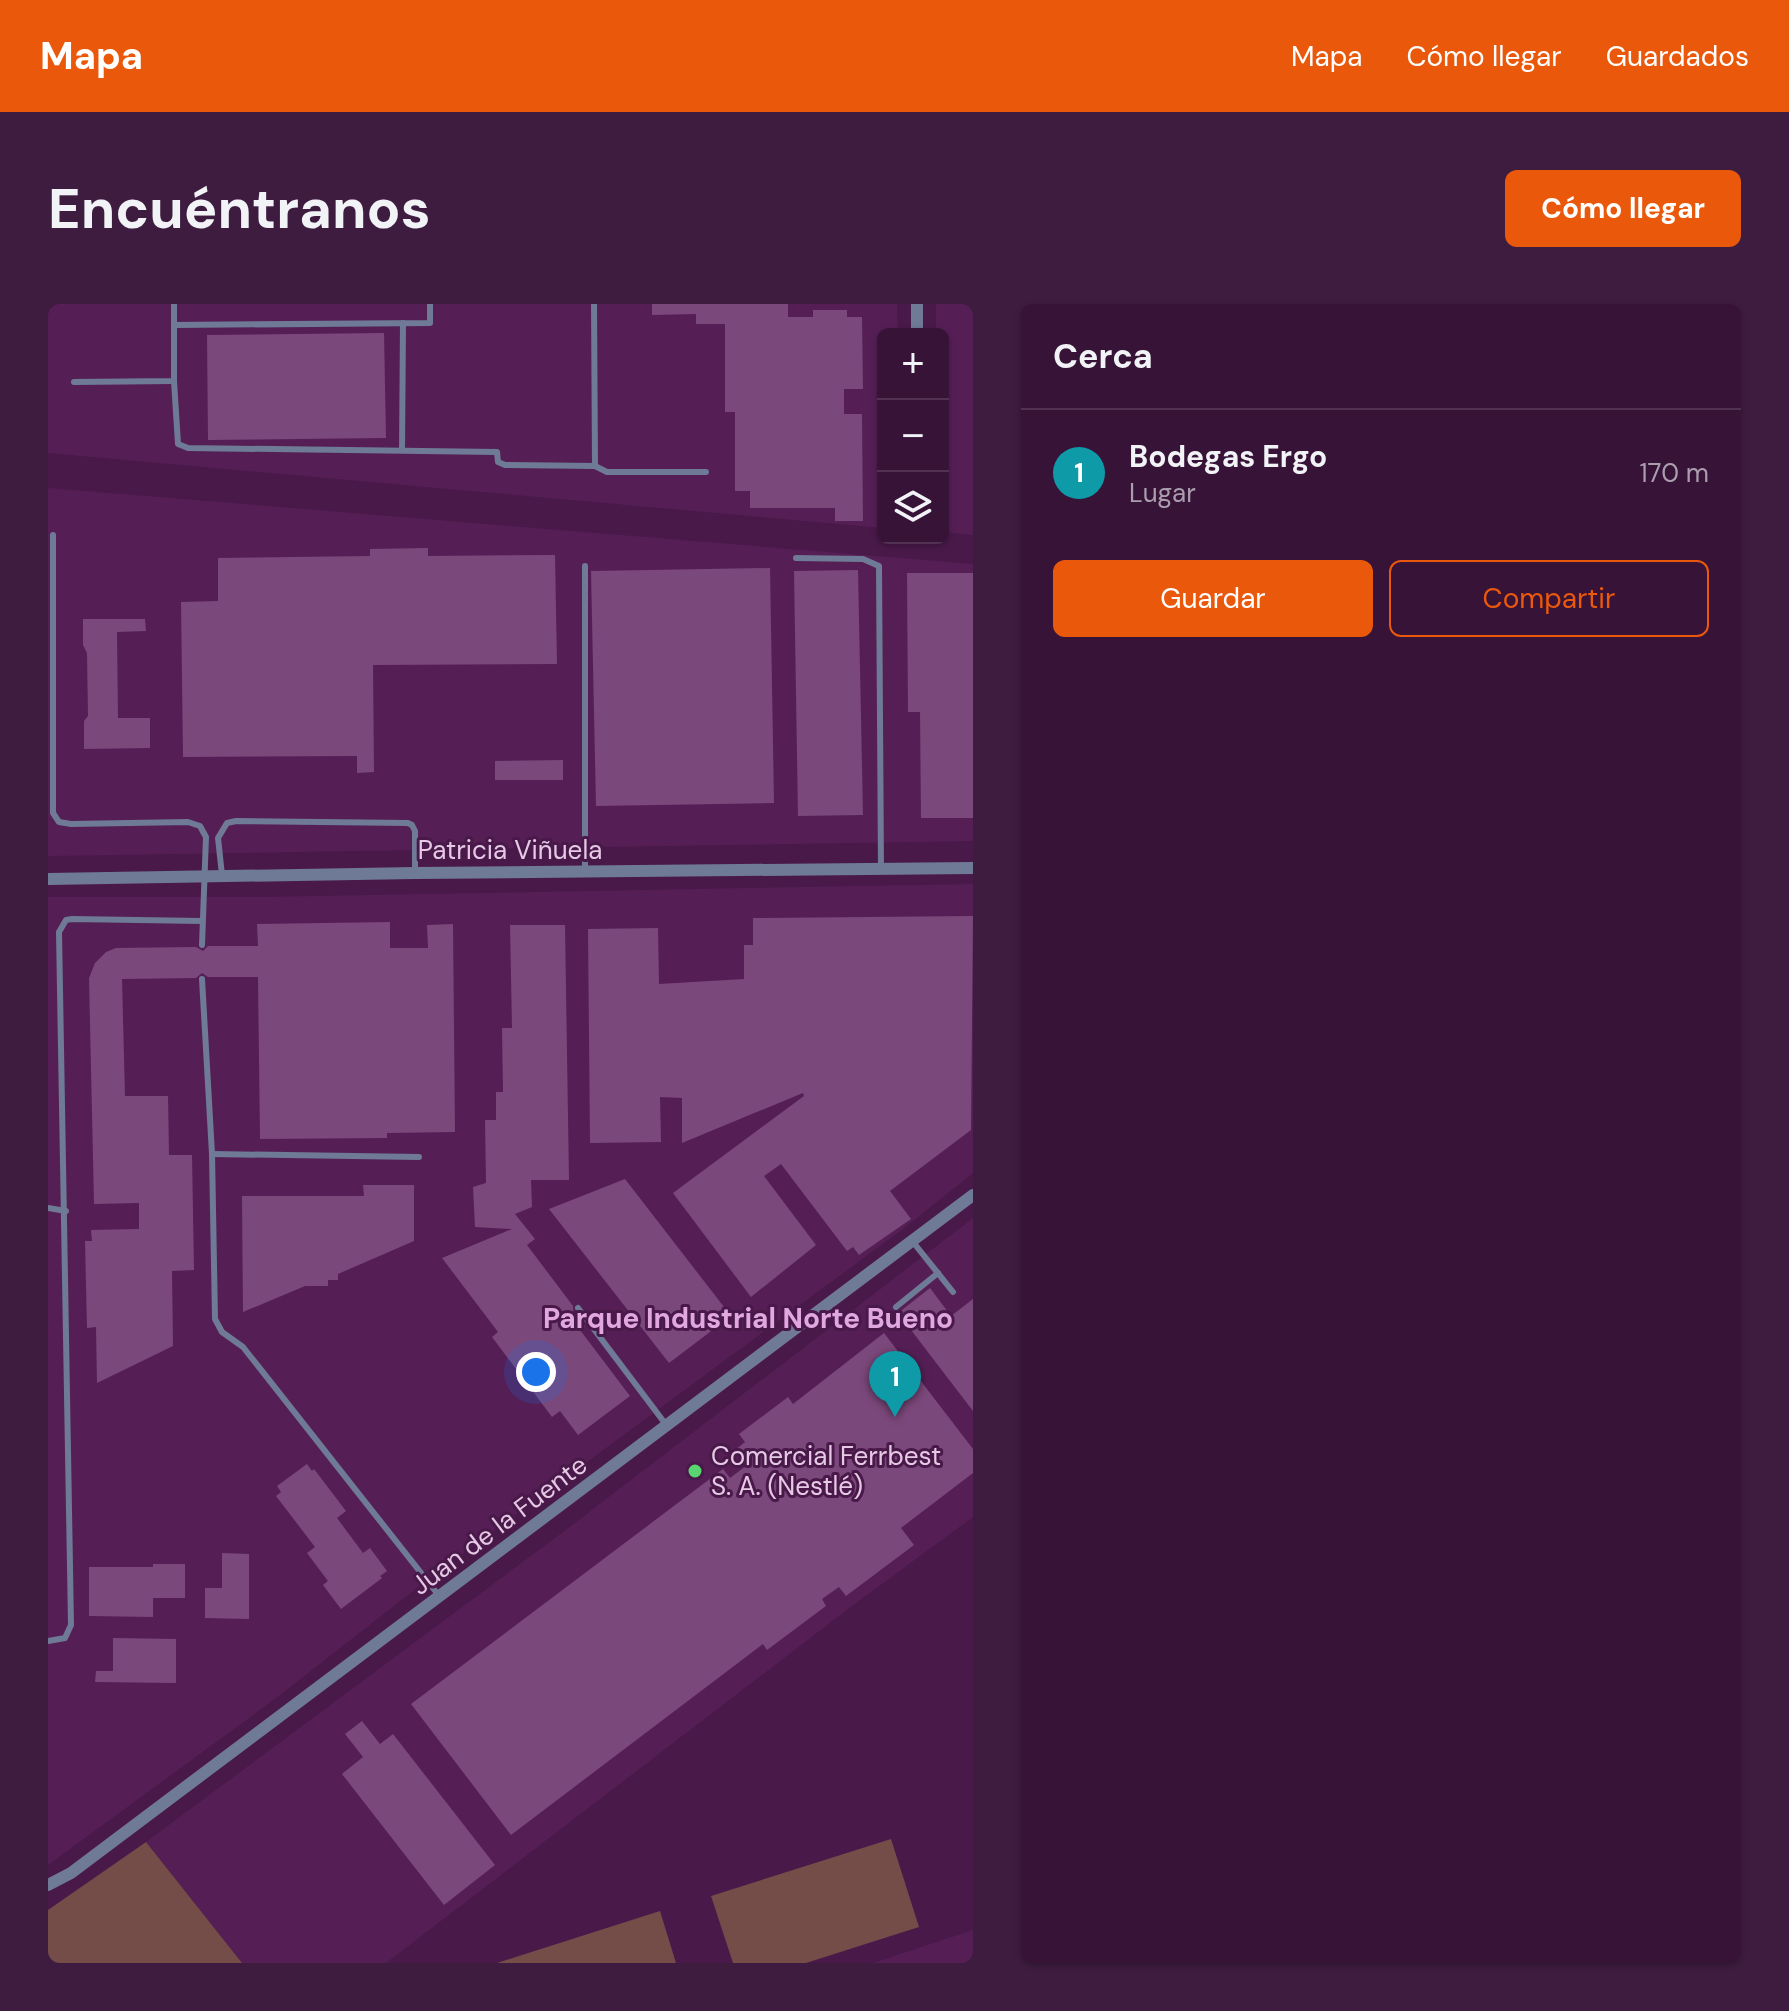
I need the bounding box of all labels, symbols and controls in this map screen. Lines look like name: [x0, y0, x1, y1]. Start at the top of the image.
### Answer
text: Mapa: [40, 31, 143, 81]
text: Mapa: [1291, 38, 1362, 75]
text: Cómo llegar: [1406, 38, 1562, 75]
text: Guardados: [1606, 38, 1749, 75]
button: Cómo llegar: [1505, 170, 1741, 247]
text: Encuéntranos: [48, 172, 430, 245]
map controls: [877, 328, 949, 544]
button: +: [877, 328, 949, 400]
text: Cerca: [1053, 334, 1153, 379]
button: −: [877, 400, 949, 472]
text: Bodegas Ergo: [1129, 437, 1327, 476]
text: 1: [1074, 456, 1084, 490]
text: 170 m: [1640, 456, 1709, 490]
button: layers: [877, 472, 949, 544]
text: Lugar: [1129, 476, 1196, 510]
button: Guardar: [1053, 560, 1373, 637]
button: Compartir: [1389, 560, 1709, 637]
street label: Patricia Viñuela: [418, 833, 602, 867]
district label: Parque Industrial Norte Bueno: [543, 1300, 953, 1337]
pin: 1: [869, 1351, 921, 1417]
your location: [516, 1352, 556, 1392]
place label: Comercial Ferrbest S. A. (Nestlé): [711, 1439, 941, 1503]
street label: Juan de la Fuente: [404, 1448, 594, 1602]
marker: Comercial Ferrbest S. A. (Nestlé): [686, 1462, 704, 1480]

